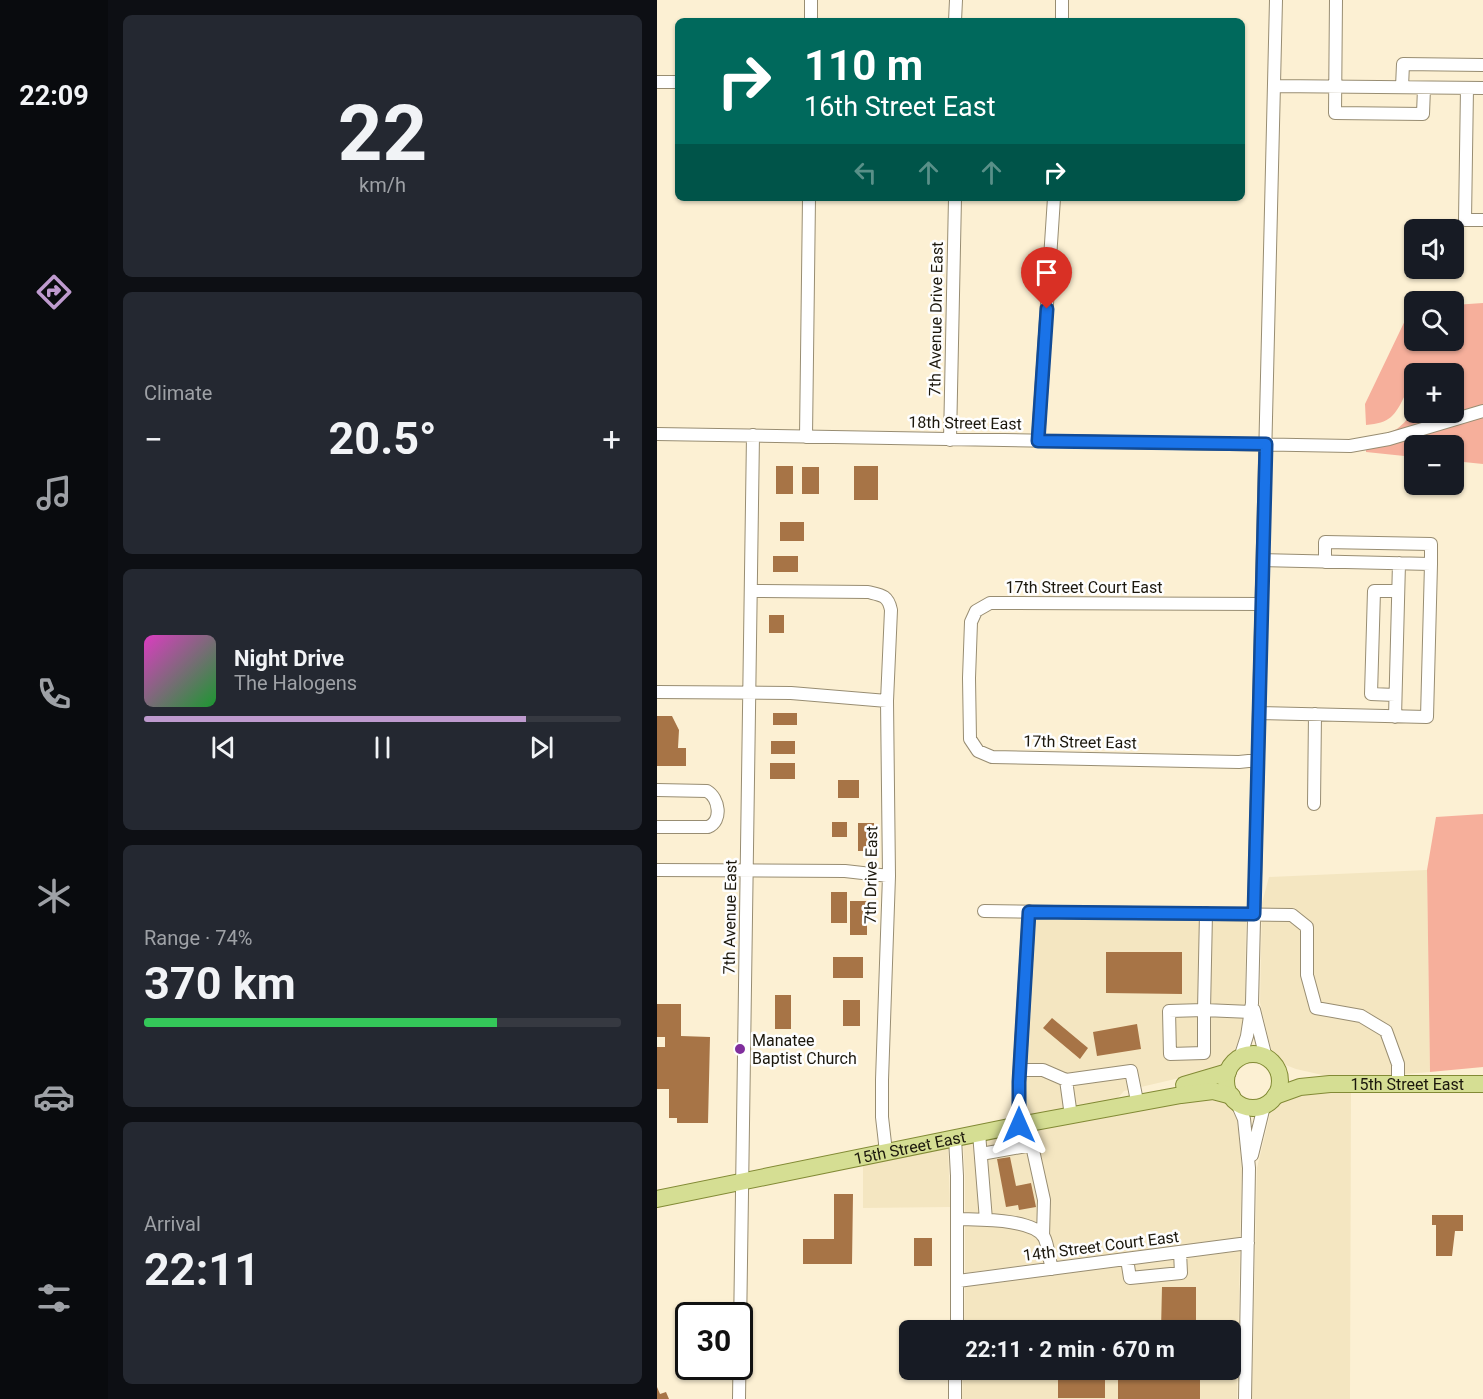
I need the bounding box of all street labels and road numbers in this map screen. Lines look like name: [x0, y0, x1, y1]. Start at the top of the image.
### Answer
street label: 7th Avenue Drive East: [925, 242, 947, 396]
street label: 18th Street East: [908, 413, 1022, 433]
street label: 17th Street Court East: [1006, 578, 1162, 597]
street label: 17th Street East: [1023, 732, 1137, 752]
street label: 7th Drive East: [861, 826, 881, 924]
street label: 7th Avenue East: [720, 860, 740, 974]
street label: 15th Street East: [1351, 1075, 1464, 1094]
street label: 15th Street East: [852, 1127, 967, 1168]
street label: 14th Street Court East: [1022, 1227, 1180, 1265]

